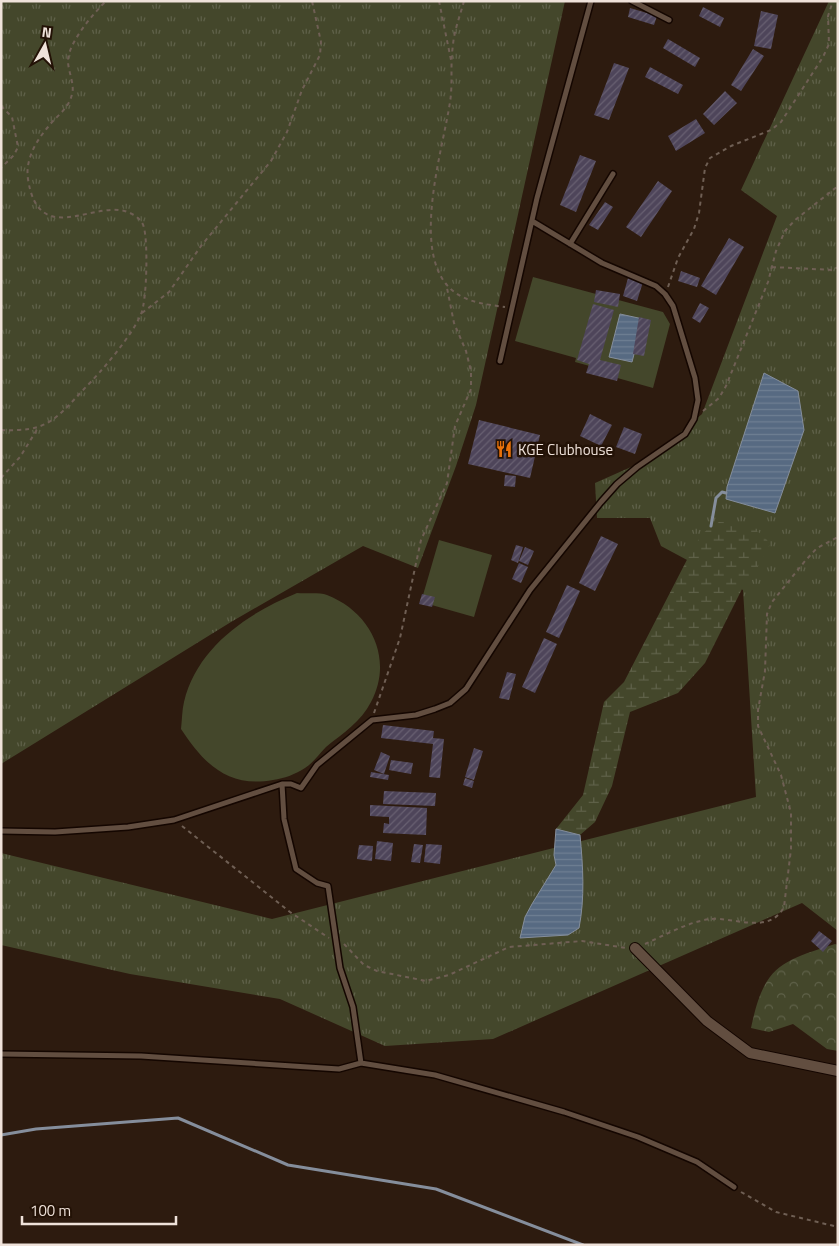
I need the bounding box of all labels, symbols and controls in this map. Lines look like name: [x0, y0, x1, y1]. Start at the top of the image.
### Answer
north arrow: [20, 20, 70, 70]
text: N: [41, 21, 53, 43]
place label: KGE Clubhouse: [518, 438, 613, 461]
restaurant icon: KGE Clubhouse: [494, 439, 514, 459]
scale bar: [22, 1194, 176, 1226]
text: 100 m: [30, 1199, 71, 1222]

